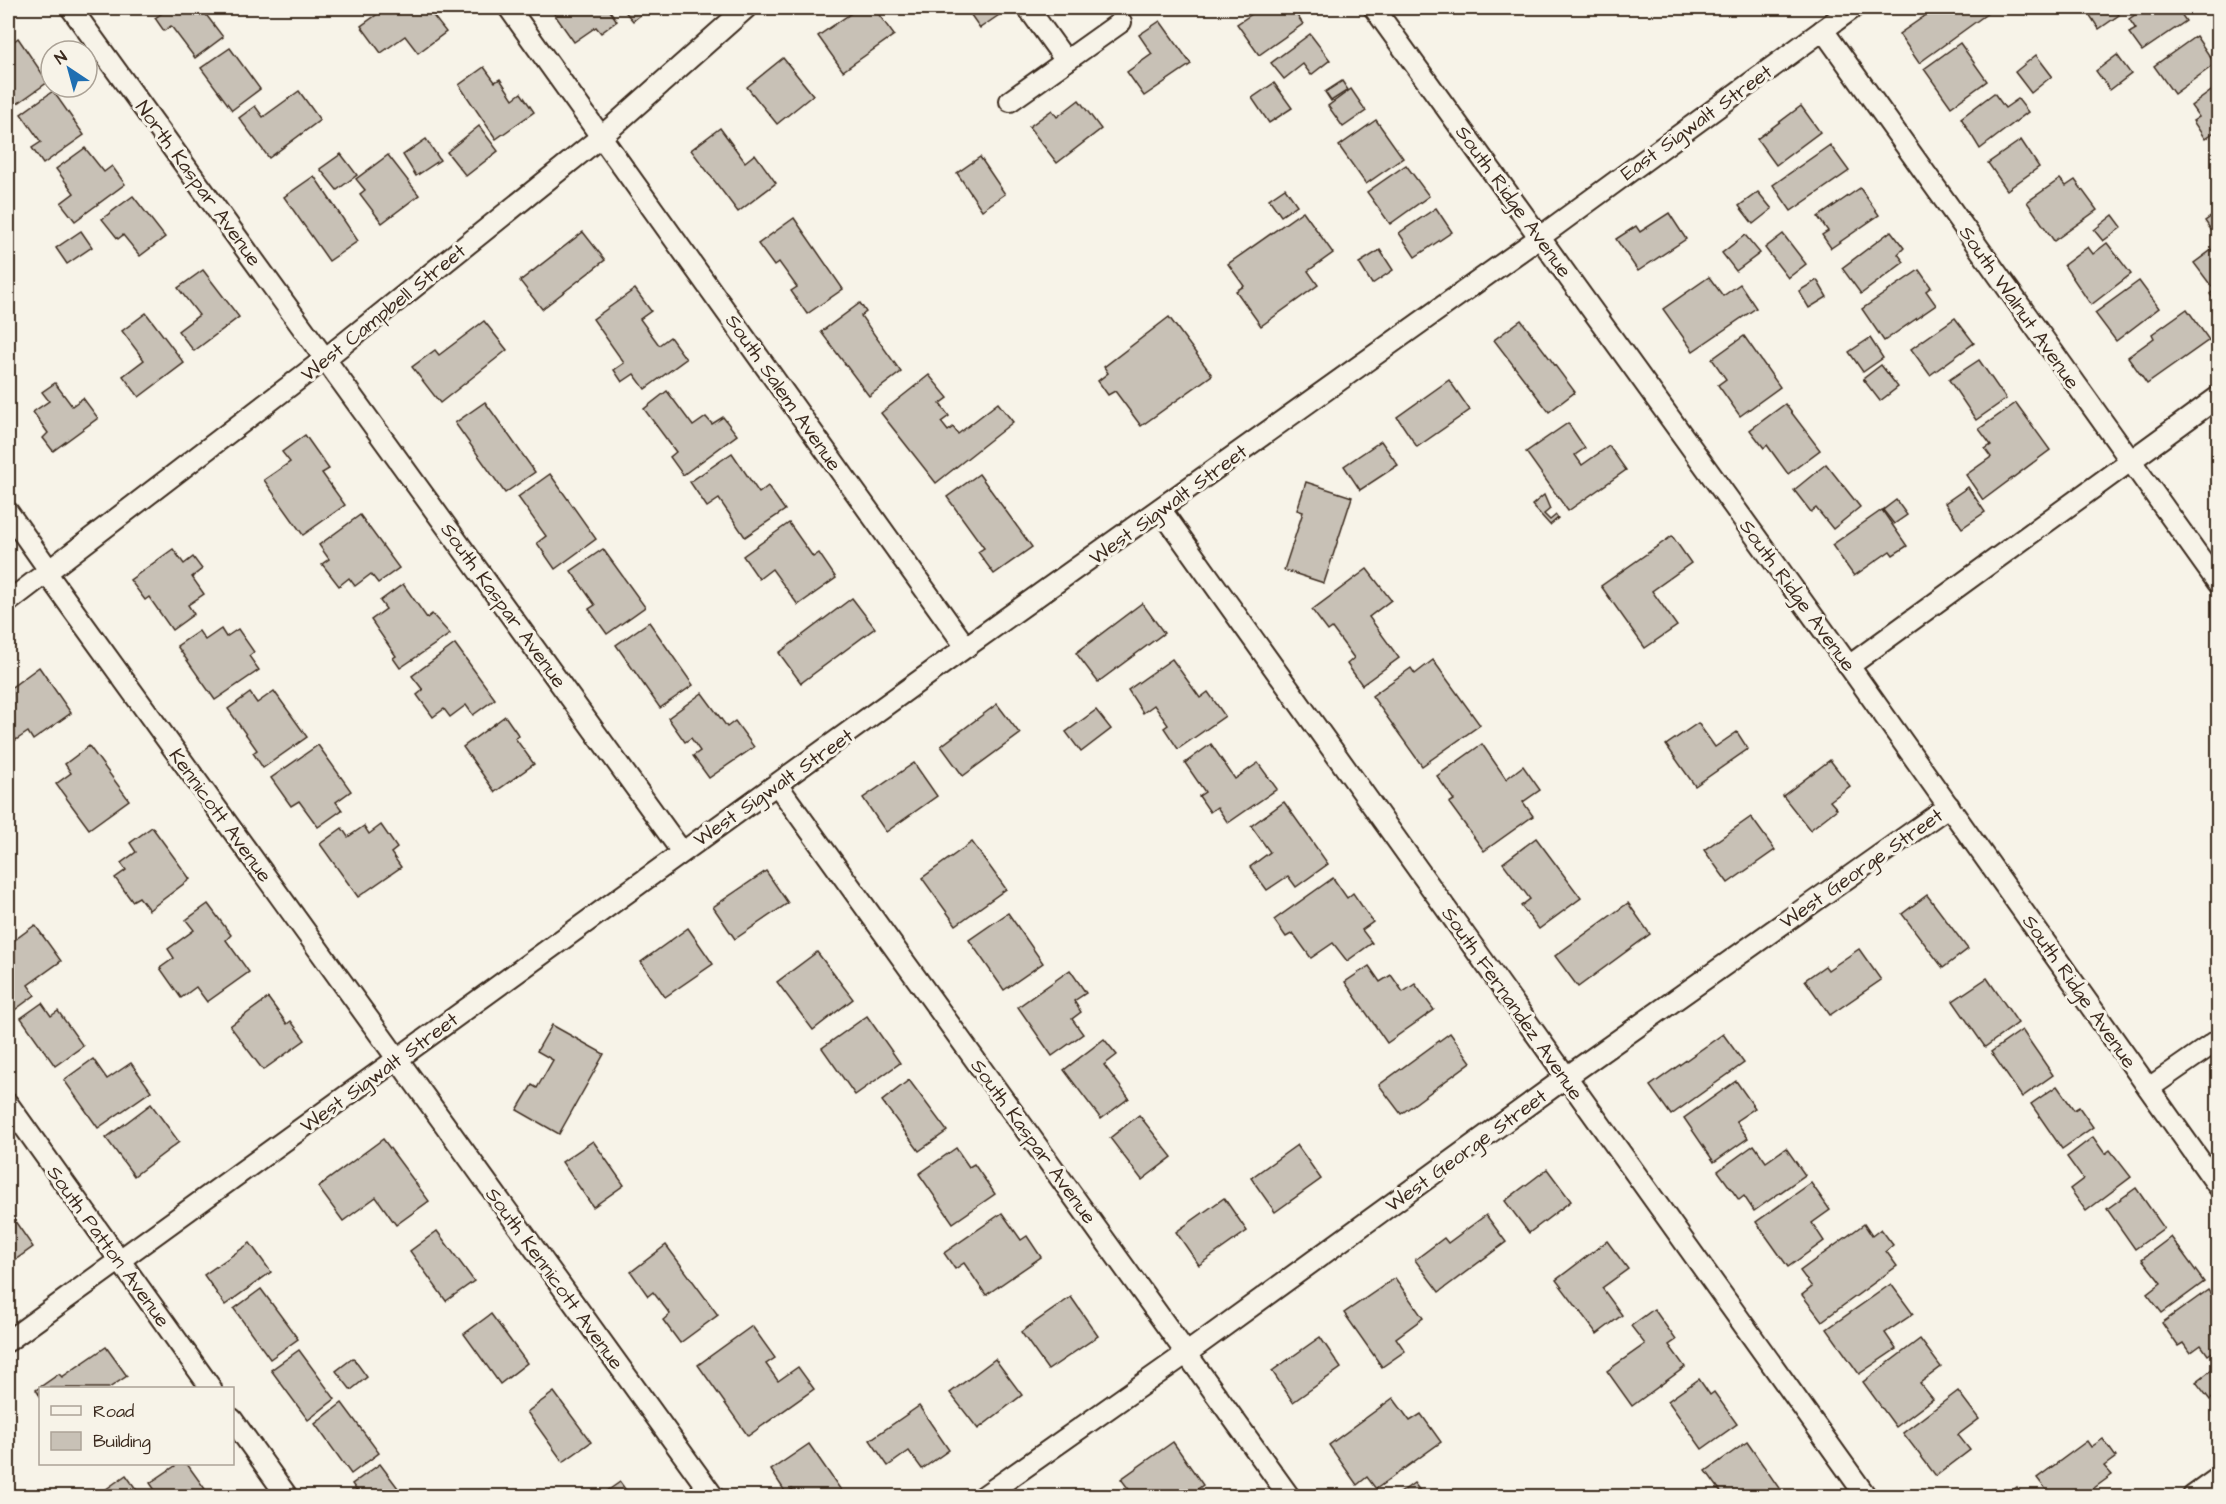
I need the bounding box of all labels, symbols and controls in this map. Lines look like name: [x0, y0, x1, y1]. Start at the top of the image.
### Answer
north arrow: [39, 39, 99, 99]
text: N: [50, 46, 71, 70]
street label: East Sigwalt Street: [1615, 58, 1779, 188]
street label: North Kaspar Avenue: [129, 95, 268, 272]
street label: South Ridge Avenue: [1448, 120, 1578, 284]
street label: South Walnut Avenue: [1952, 220, 2086, 395]
street label: West Campbell Street: [295, 237, 472, 388]
street label: South Salem Avenue: [718, 308, 848, 477]
street label: West Sigwalt Street: [1084, 438, 1254, 573]
street label: South Ridge Avenue: [1732, 514, 1862, 678]
street label: South Kaspar Avenue: [434, 517, 573, 694]
street label: West Sigwalt Street: [688, 722, 860, 854]
street label: Kennicott Avenue: [162, 743, 278, 888]
street label: West George Street: [1774, 802, 1949, 937]
street label: South Fernandez Avenue: [1435, 901, 1590, 1106]
street label: South Ridge Avenue: [2015, 909, 2143, 1075]
street label: West Sigwalt Street: [295, 1006, 465, 1141]
street label: South Kaspar Avenue: [964, 1053, 1103, 1230]
street label: West George Street: [1380, 1083, 1554, 1220]
street label: South Patton Avenue: [40, 1160, 177, 1333]
street label: South Kennicott Avenue: [478, 1182, 630, 1376]
legend: [39, 1387, 234, 1465]
text: Road: [93, 1399, 134, 1424]
text: Building: [93, 1429, 151, 1455]

